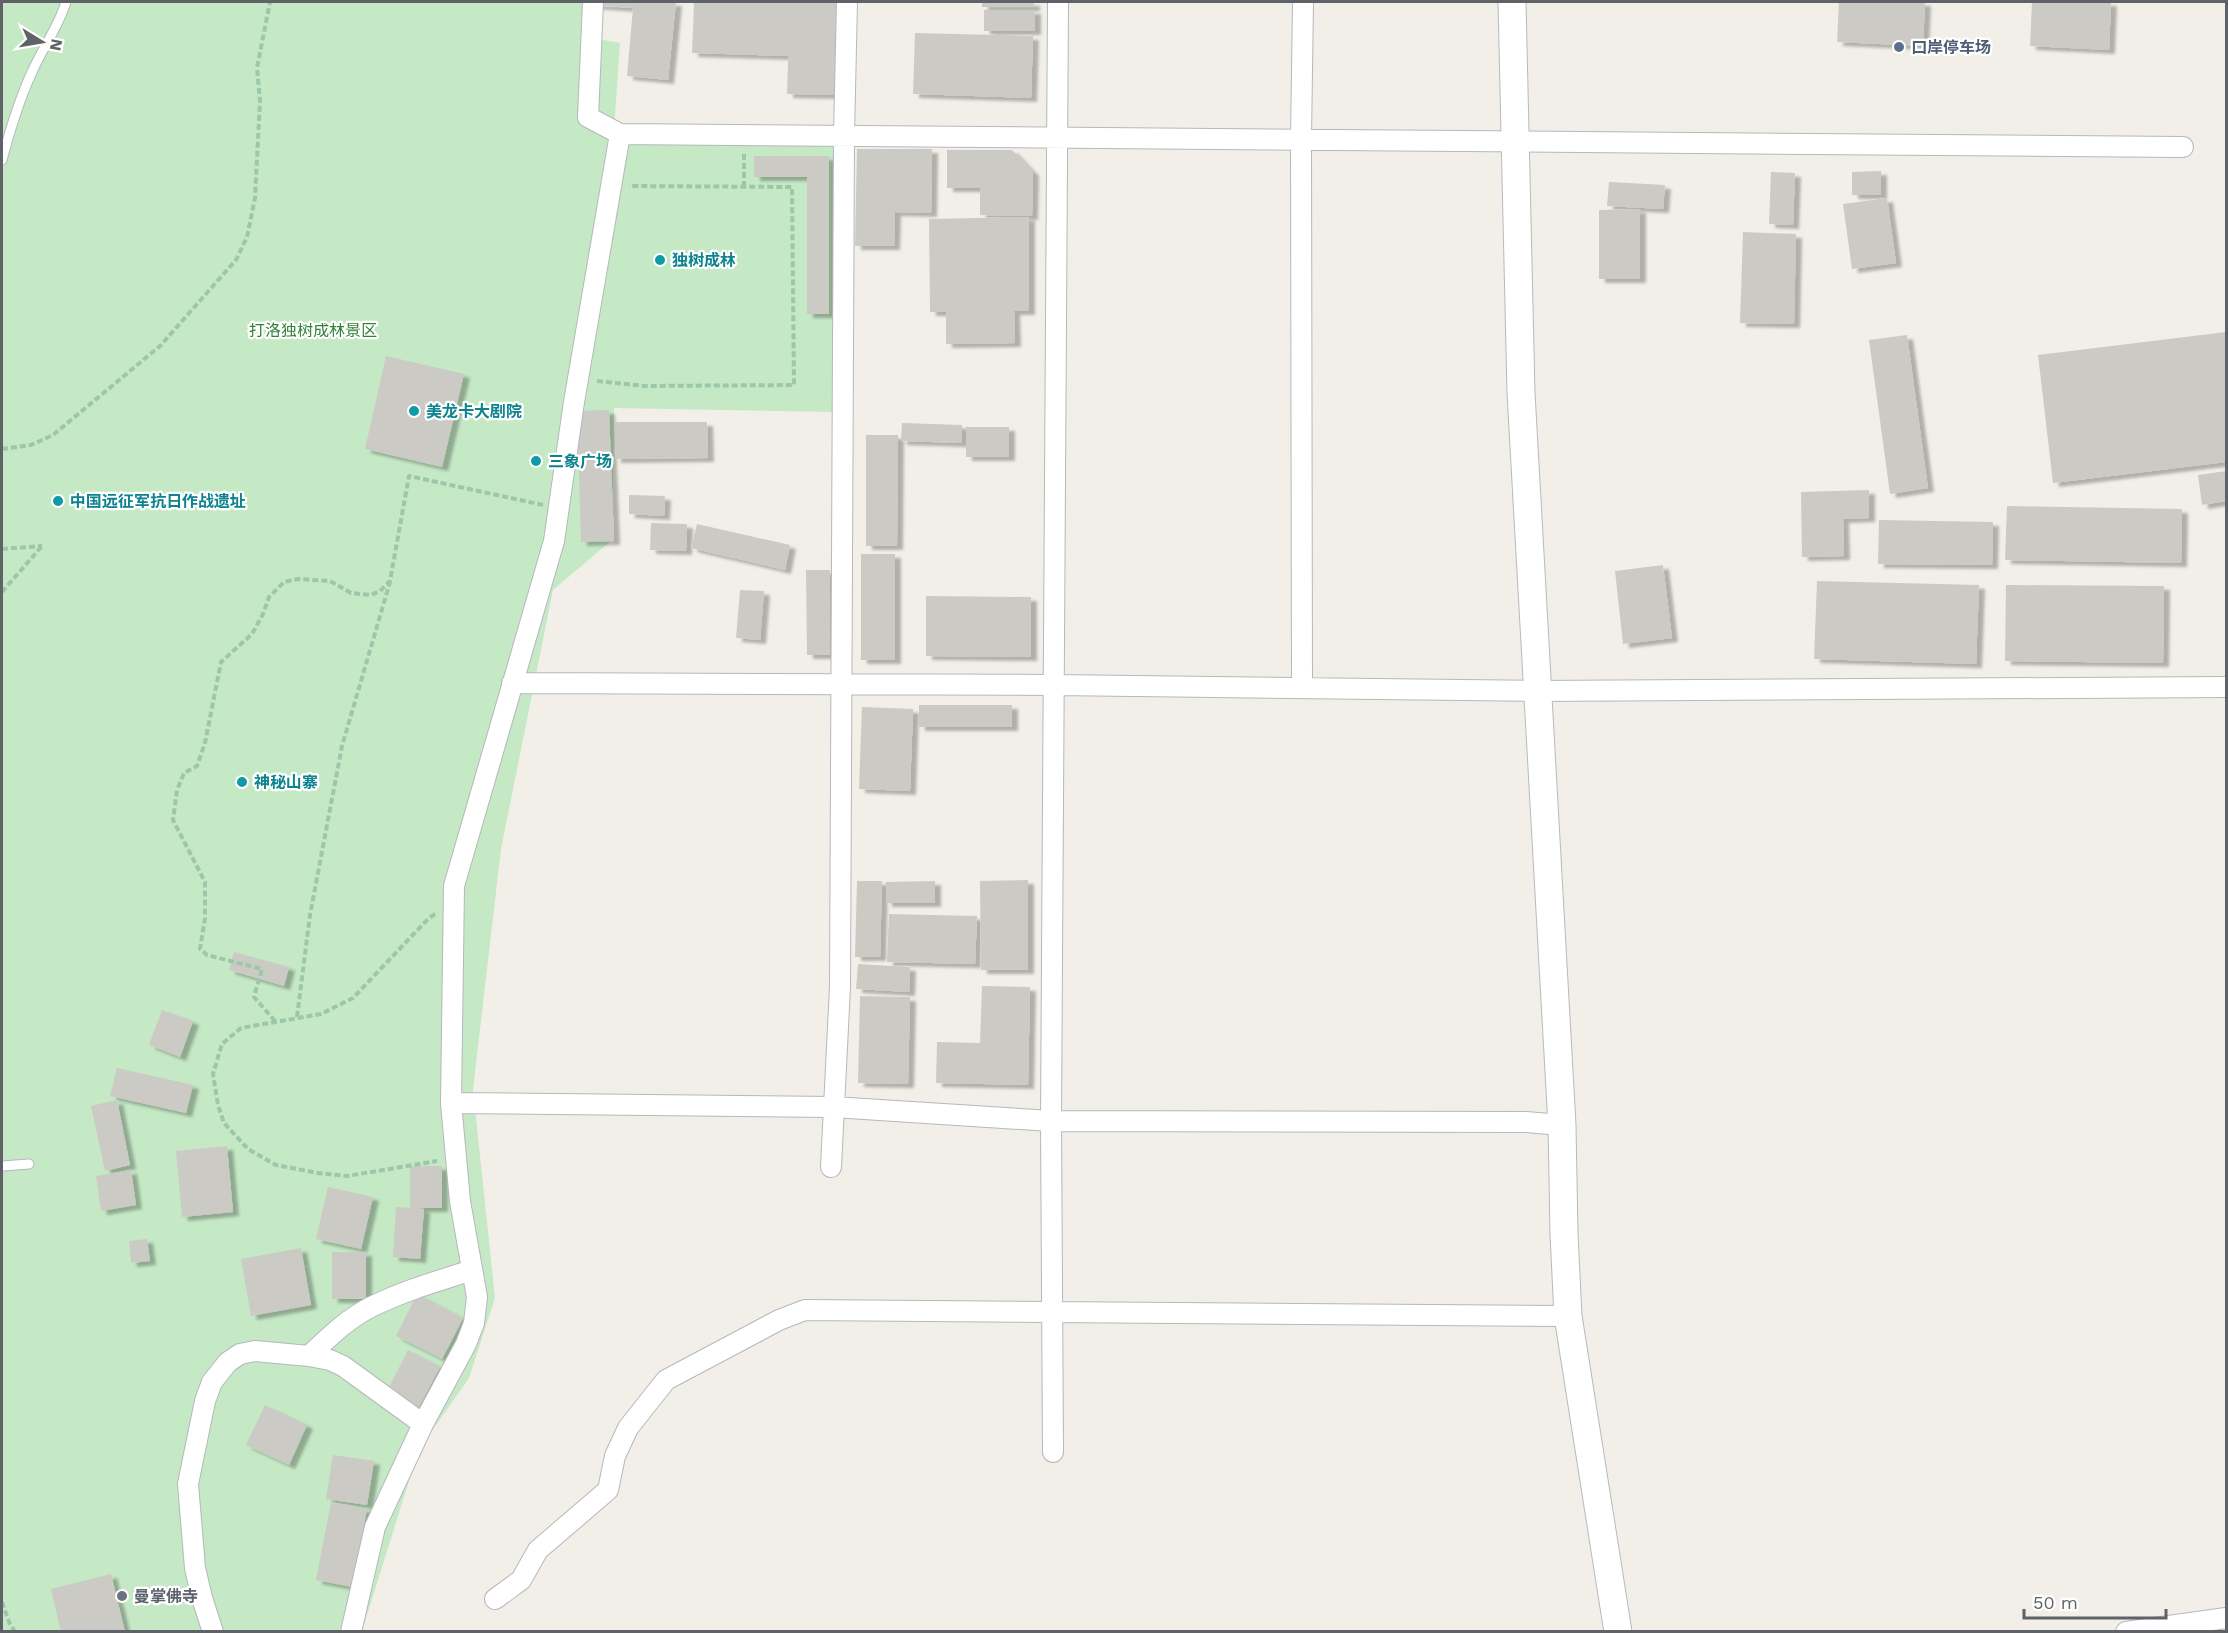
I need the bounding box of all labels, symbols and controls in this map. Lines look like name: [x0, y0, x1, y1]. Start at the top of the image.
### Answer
north arrow: [12, 12, 72, 72]
text: N: [46, 37, 67, 52]
place label: 口岸停车场: [1911, 38, 1991, 57]
marker: 口岸停车场: [1892, 40, 1906, 54]
place label: 独树成林: [672, 251, 736, 270]
marker: 独树成林: [653, 253, 667, 267]
park label: 打洛独树成林景区: [249, 321, 377, 340]
place label: 美龙卡大剧院: [426, 402, 522, 421]
marker: 美龙卡大剧院: [407, 404, 421, 418]
place label: 三象广场: [548, 452, 612, 471]
marker: 三象广场: [529, 454, 543, 468]
place label: 中国远征军抗日作战遗址: [70, 492, 246, 511]
marker: 中国远征军抗日作战遗址: [51, 494, 65, 508]
place label: 神秘山寨: [254, 773, 318, 792]
marker: 神秘山寨: [235, 775, 249, 789]
scale bar: [2024, 1582, 2166, 1620]
place label: 曼掌佛寺: [134, 1587, 198, 1606]
marker: 曼掌佛寺: [115, 1589, 129, 1603]
text: 50 m: [2033, 1592, 2078, 1613]

